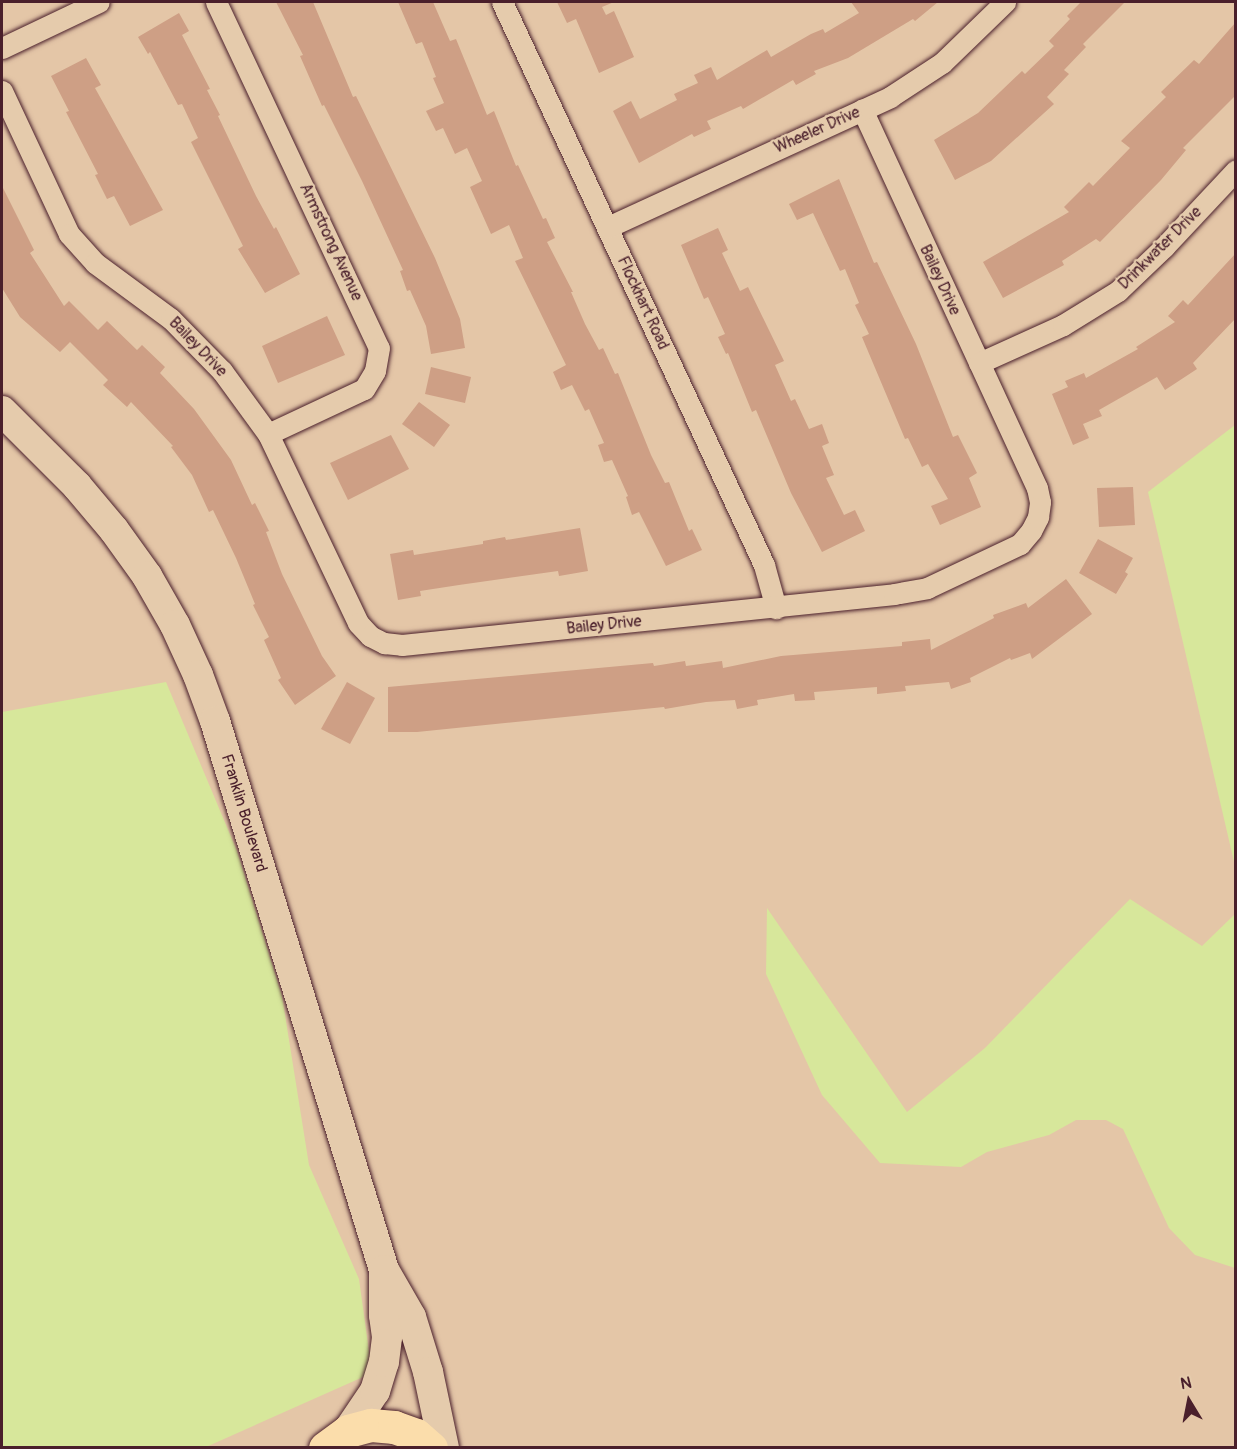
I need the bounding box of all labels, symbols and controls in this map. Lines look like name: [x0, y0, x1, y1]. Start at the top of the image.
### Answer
street label: Wheeler Drive: [771, 103, 863, 157]
street label: Armstrong Avenue: [295, 180, 367, 304]
street label: Drinkwater Drive: [1114, 202, 1206, 294]
street label: Bailey Drive: [915, 242, 965, 318]
street label: Flockhart Road: [613, 253, 673, 353]
street label: Bailey Drive: [165, 313, 231, 381]
street label: Bailey Drive: [565, 612, 643, 638]
street label: Franklin Boulevard: [217, 752, 271, 874]
north arrow: [1159, 1371, 1219, 1431]
text: N: [1179, 1372, 1193, 1394]

